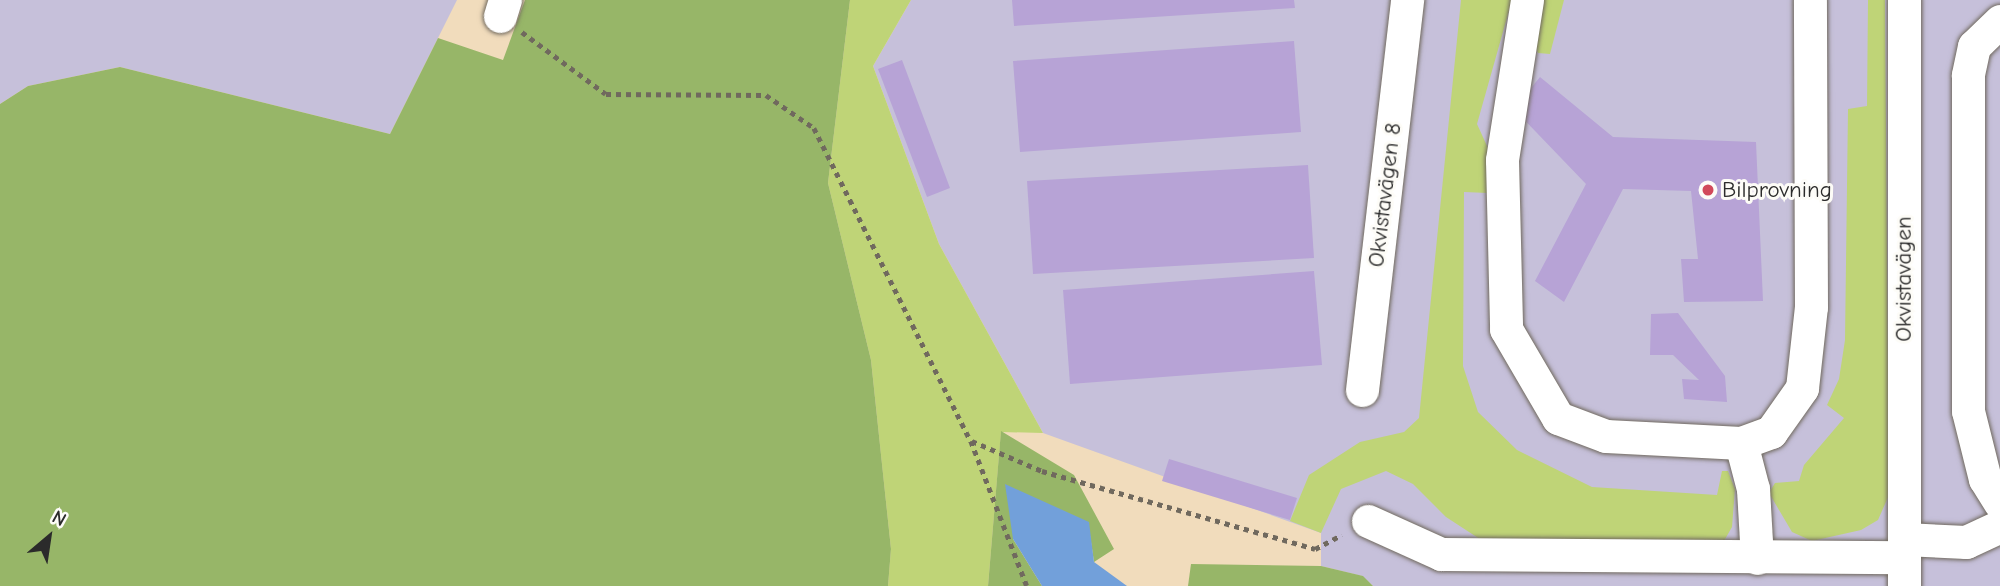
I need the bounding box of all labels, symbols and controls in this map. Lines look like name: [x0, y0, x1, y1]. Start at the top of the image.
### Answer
street label: Okvistavägen 8: [1362, 121, 1408, 269]
place label: Bilprovning: [1722, 176, 1832, 204]
marker: Bilprovning: [1700, 182, 1716, 198]
street label: Okvistavägen: [1890, 216, 1918, 342]
north arrow: [14, 502, 84, 572]
text: N: [48, 506, 70, 531]

